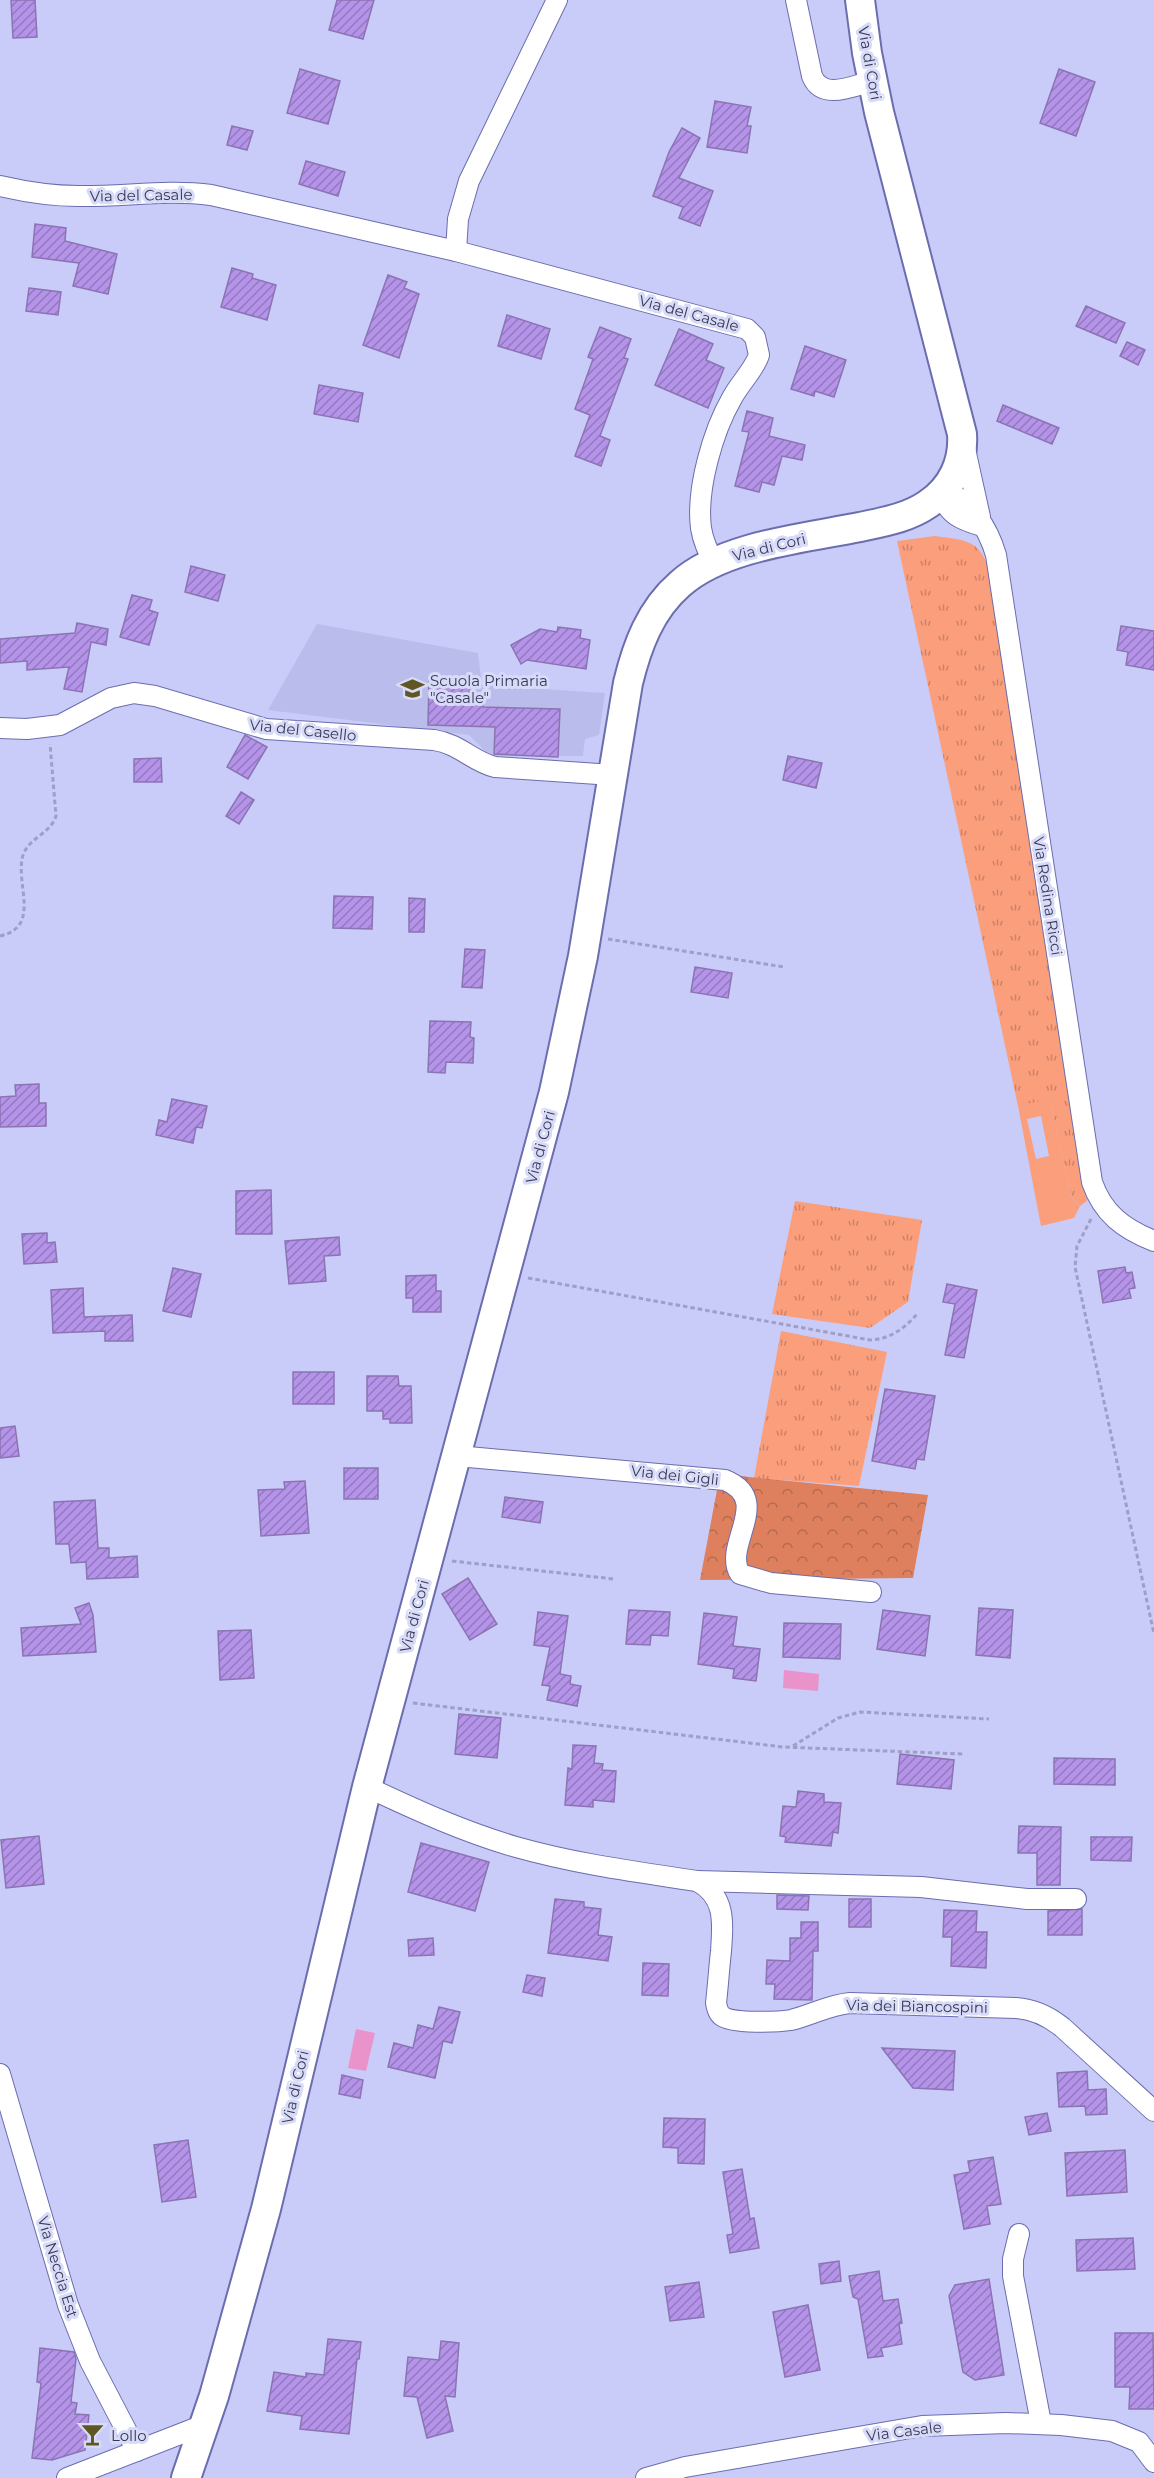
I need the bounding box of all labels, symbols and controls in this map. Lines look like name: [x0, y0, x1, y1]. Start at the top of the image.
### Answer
street label: Via di Cori: [854, 25, 886, 101]
street label: Via del Casale: [89, 185, 193, 205]
street label: Via del Casale: [637, 291, 741, 335]
street label: Via di Cori: [730, 529, 808, 565]
place label: Scuola Primaria "Casale": [430, 671, 548, 707]
school or university icon: Scuola Primaria "Casale": [399, 676, 425, 702]
street label: Via del Casello: [249, 715, 357, 745]
street label: Via Redina Ricci: [1029, 835, 1067, 957]
street label: Via di Cori: [521, 1108, 559, 1186]
street label: Via dei Gigli: [630, 1461, 720, 1489]
street label: Via di Cori: [395, 1577, 433, 1655]
street label: Via dei Biancospini: [846, 1995, 988, 2017]
street label: Via di Cori: [277, 2048, 313, 2126]
street label: Via Neccia Est: [34, 2214, 82, 2320]
street label: Via Casale: [865, 2417, 943, 2445]
bar icon: Lollo: [80, 2422, 106, 2448]
place label: Lollo: [111, 2426, 147, 2445]

